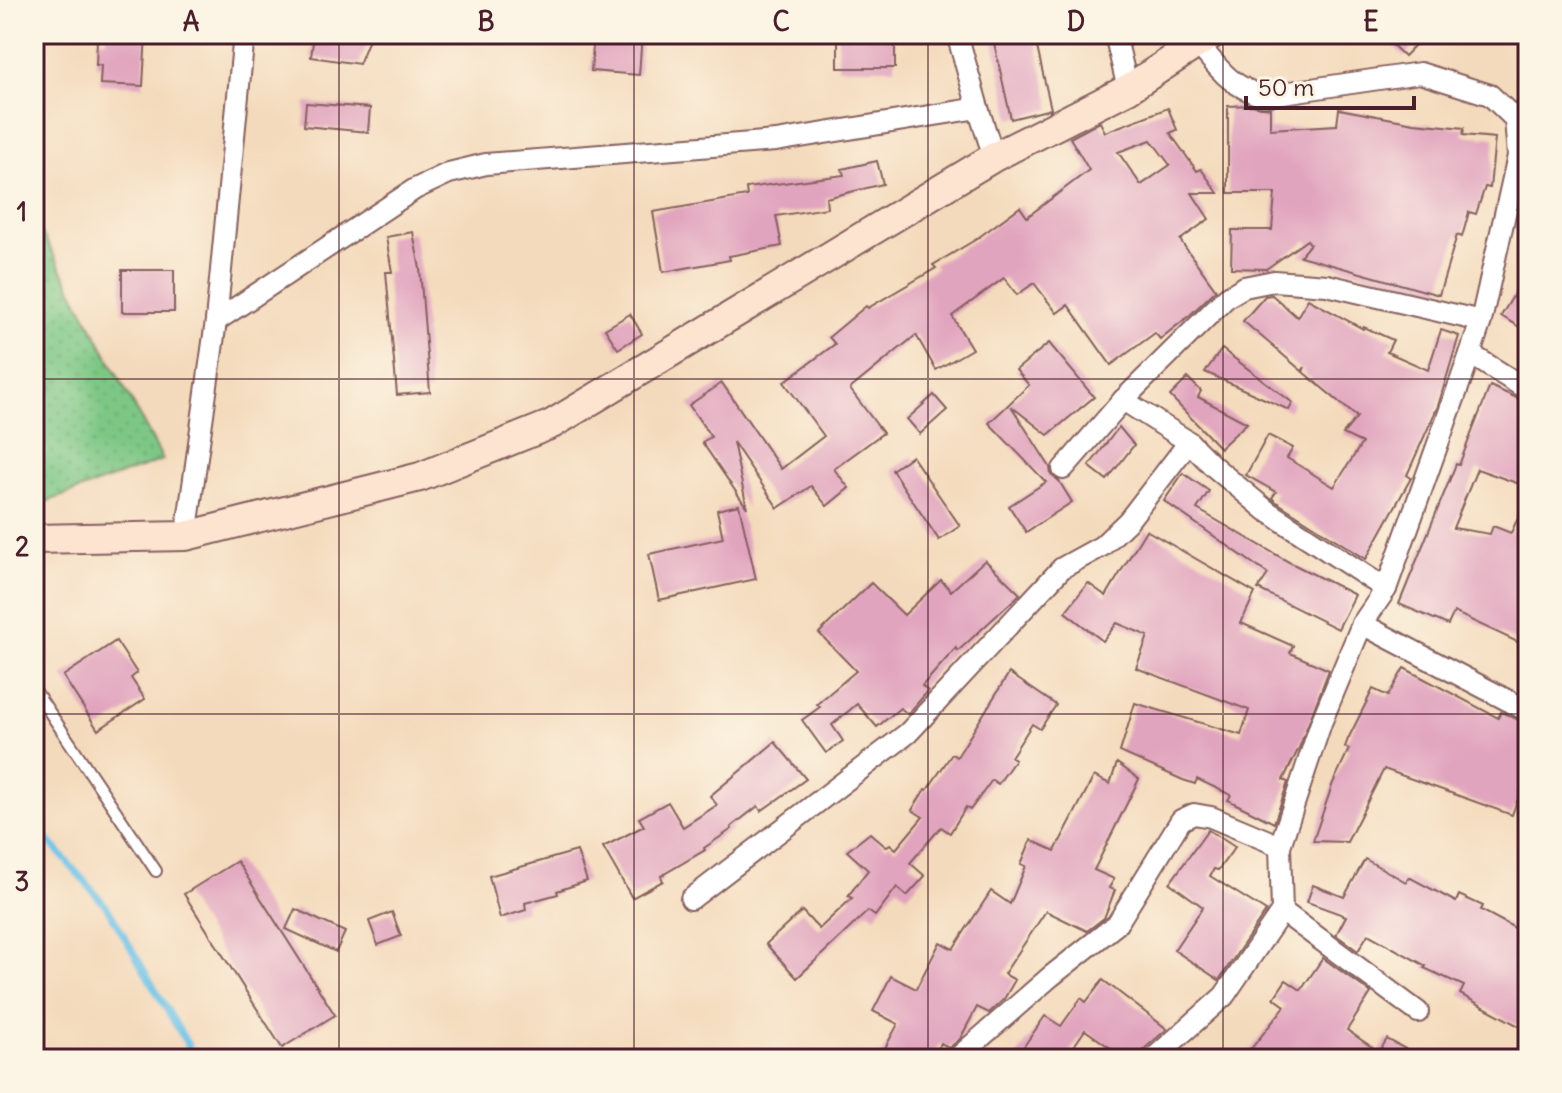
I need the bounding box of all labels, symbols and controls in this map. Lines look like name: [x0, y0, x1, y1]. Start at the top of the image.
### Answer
text: A: [183, 5, 200, 38]
text: B: [477, 5, 495, 38]
text: C: [772, 5, 790, 38]
text: D: [1067, 5, 1085, 38]
text: E: [1363, 5, 1379, 38]
scale bar: [1246, 60, 1414, 110]
text: 50 m: [1258, 72, 1314, 102]
text: 1: [17, 195, 27, 228]
text: 2: [15, 530, 29, 563]
text: 3: [15, 865, 29, 898]

